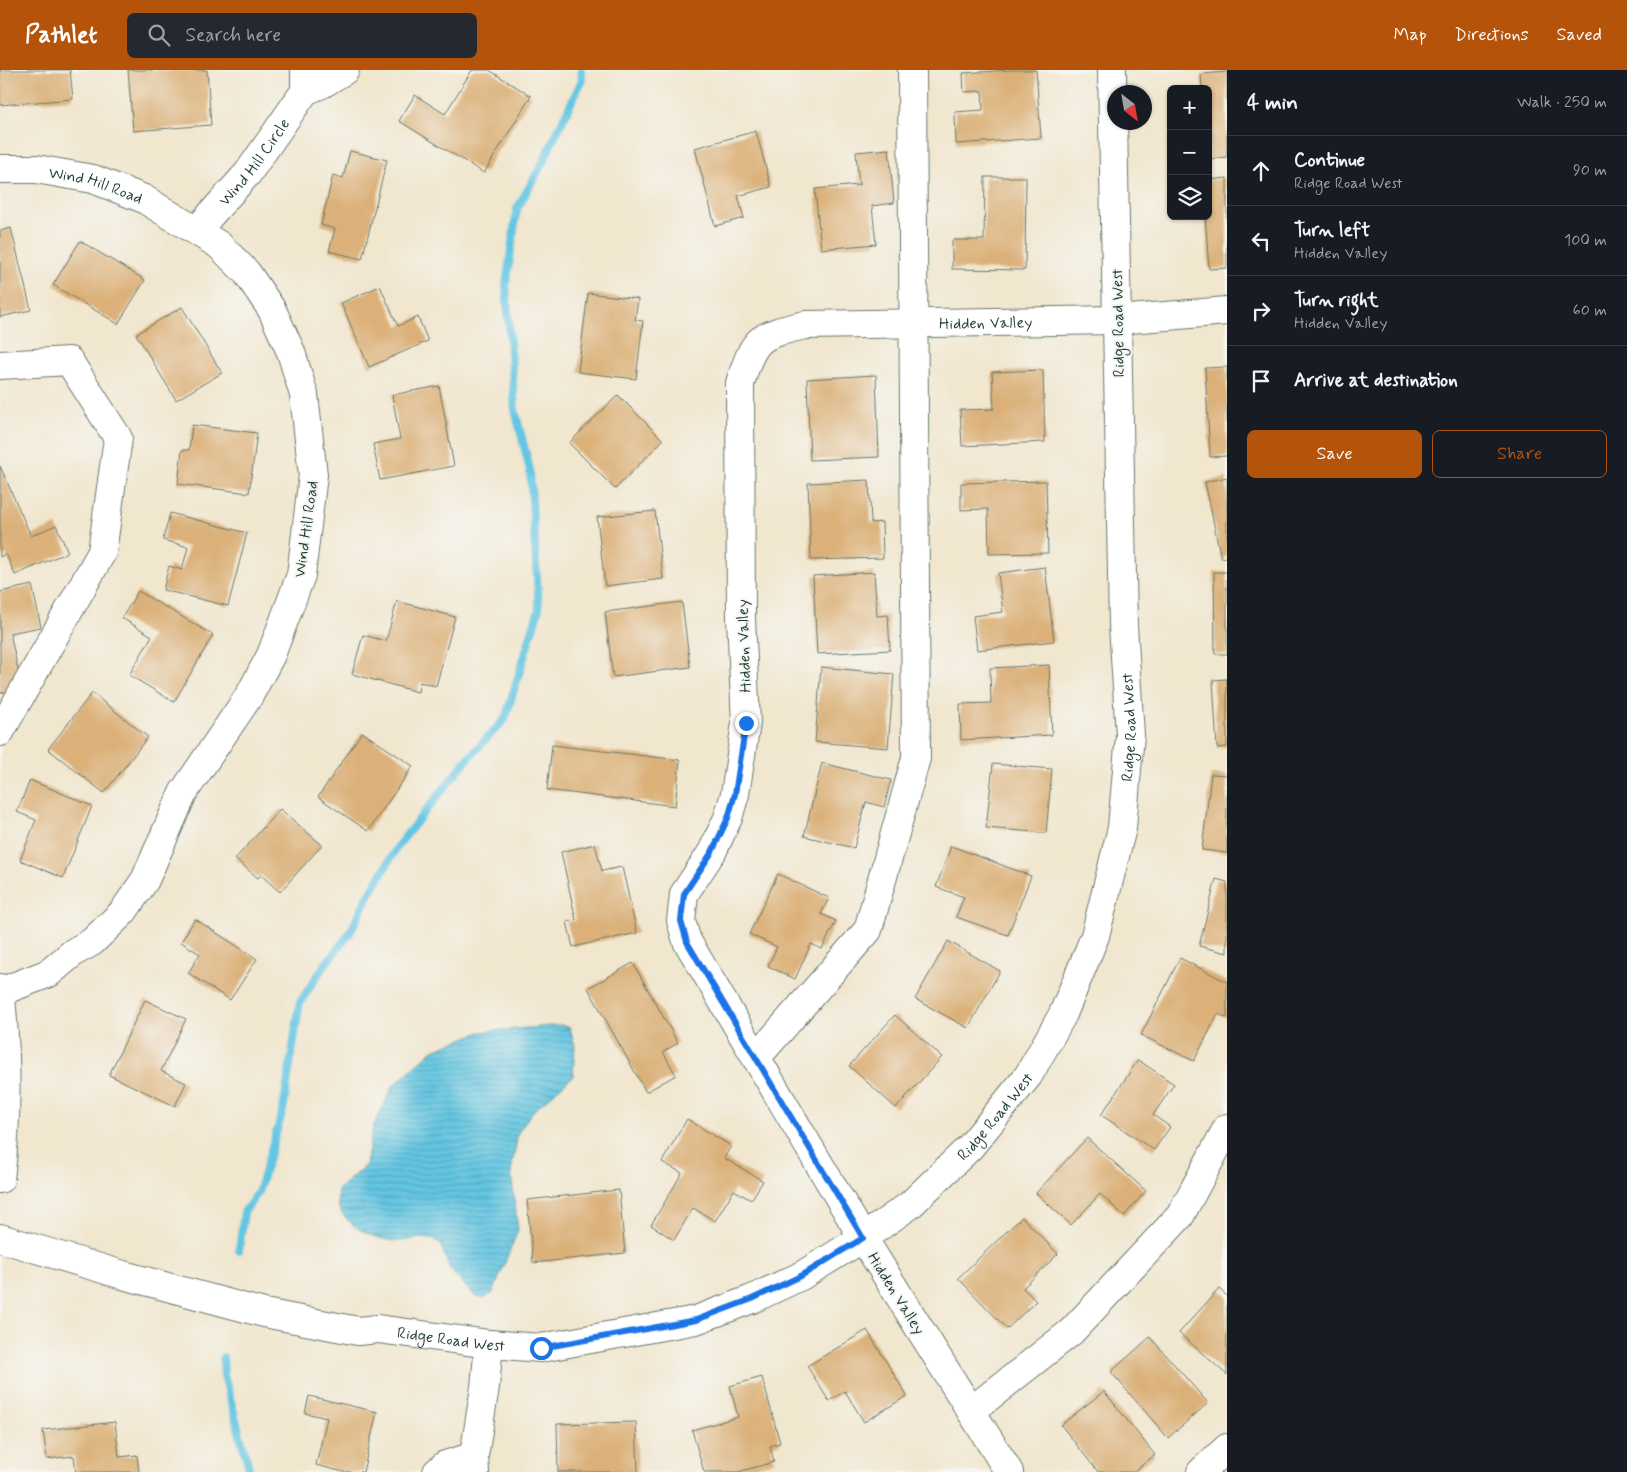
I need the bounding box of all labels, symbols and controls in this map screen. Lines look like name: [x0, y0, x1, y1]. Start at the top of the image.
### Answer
search box: [127, 13, 477, 58]
text: Pathlet: [25, 20, 97, 51]
icon: search: [145, 21, 173, 49]
text: Search here: [185, 23, 281, 48]
text: Map: [1394, 23, 1427, 47]
text: Directions: [1455, 23, 1529, 47]
text: Saved: [1557, 23, 1602, 47]
north arrow: [1107, 85, 1152, 130]
map controls: [1167, 85, 1212, 220]
button: +: [1167, 85, 1212, 130]
text: 4 min: [1247, 89, 1298, 117]
text: Walk · 250 m: [1517, 92, 1607, 113]
street label: Wind Hill Circle: [215, 114, 295, 211]
button: −: [1167, 130, 1212, 175]
text: Continue: [1294, 148, 1365, 173]
icon: ahead: [1247, 157, 1275, 185]
text: 90 m: [1573, 160, 1607, 181]
street label: Wind Hill Road: [47, 162, 145, 209]
text: Ridge Road West: [1294, 173, 1403, 194]
button: layers: [1167, 175, 1212, 220]
text: Turn left: [1294, 218, 1370, 243]
icon: left: [1247, 227, 1275, 255]
text: 100 m: [1564, 230, 1607, 251]
text: Hidden Valley: [1294, 243, 1387, 264]
street label: Ridge Road West: [1107, 269, 1131, 377]
text: Turn right: [1294, 288, 1378, 313]
icon: right: [1247, 297, 1275, 325]
text: 60 m: [1573, 300, 1607, 321]
street label: Hidden Valley: [939, 312, 1033, 335]
text: Hidden Valley: [1294, 313, 1387, 334]
icon: arrive: [1247, 367, 1275, 395]
text: Arrive at destination: [1294, 368, 1458, 393]
button: Save: [1247, 430, 1422, 478]
button: Share: [1432, 430, 1607, 478]
street label: Wind Hill Road: [289, 480, 324, 579]
street label: Hidden Valley: [732, 599, 757, 693]
street label: Ridge Road West: [1117, 672, 1142, 783]
route end: [735, 712, 758, 735]
street label: Ridge Road West: [953, 1069, 1039, 1166]
street label: Hidden Valley: [862, 1249, 929, 1339]
street label: Ridge Road West: [396, 1323, 506, 1357]
route start: [530, 1337, 553, 1360]

